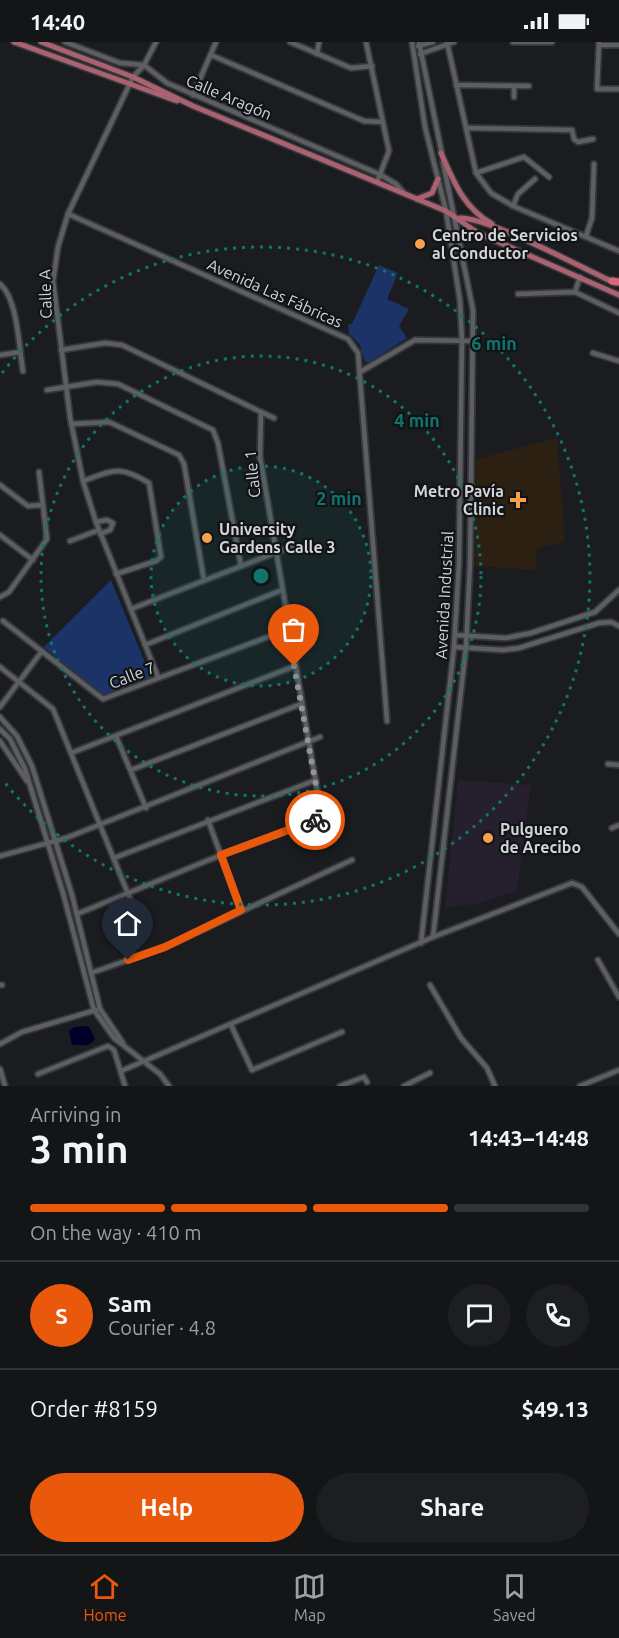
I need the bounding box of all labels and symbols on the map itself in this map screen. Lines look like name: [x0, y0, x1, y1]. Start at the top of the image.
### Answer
street label: Calle Aragón: [183, 71, 275, 123]
place label: Centro de Servicios al Conductor: [432, 226, 578, 262]
marker: Centro de Servicios al Conductor: [413, 237, 427, 251]
street label: Avenida Las Fábricas: [205, 255, 345, 331]
street label: Calle A: [35, 268, 55, 319]
text: 6 min: [471, 333, 517, 353]
text: 4 min: [394, 410, 440, 430]
street label: Calle 1: [241, 449, 263, 499]
place label: Metro Pavía Clinic: [414, 482, 504, 518]
text: 2 min: [316, 488, 362, 508]
marker: Metro Pavía Clinic: [509, 491, 527, 509]
place label: University Gardens Calle 3: [219, 520, 335, 556]
street label: Avenida Industrial: [432, 530, 456, 660]
marker: University Gardens Calle 3: [200, 531, 214, 545]
centre of rings: [251, 566, 271, 586]
pin: [268, 604, 319, 666]
street label: Calle 7: [106, 658, 158, 692]
courier: [285, 790, 345, 850]
place label: Pulguero de Arecibo: [500, 820, 581, 856]
marker: Pulguero de Arecibo: [481, 831, 495, 845]
pin: [102, 898, 153, 960]

